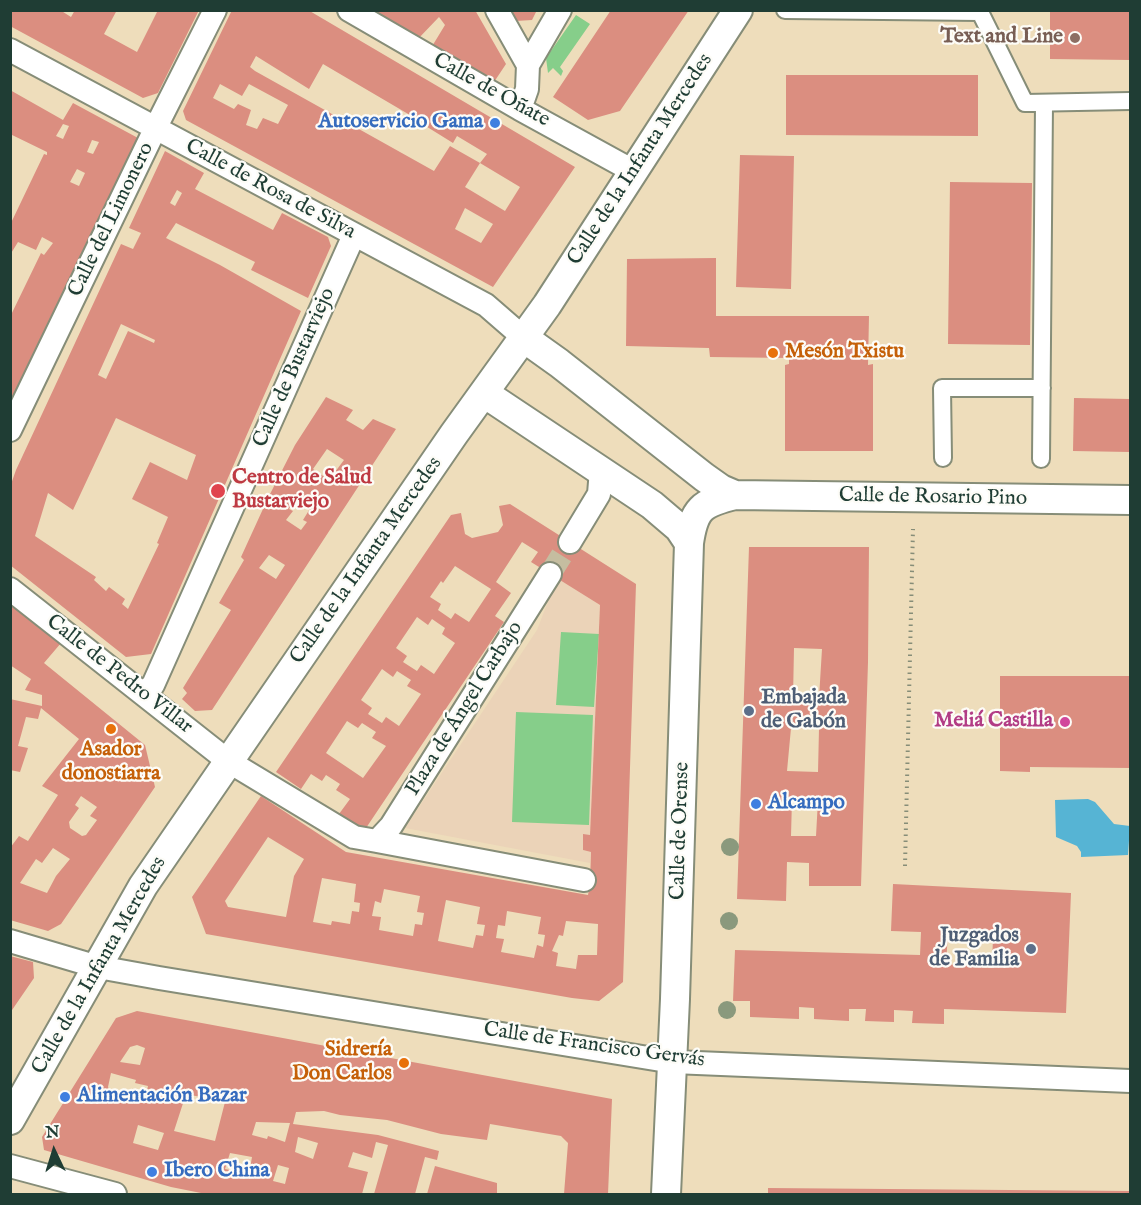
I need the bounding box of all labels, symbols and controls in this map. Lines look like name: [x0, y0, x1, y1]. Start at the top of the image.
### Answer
place label: Text and Line: [940, 25, 1063, 51]
marker: Text and Line: [1068, 31, 1082, 45]
street label: Calle de Oñate: [428, 49, 554, 133]
street label: Calle de la Infanta Mercedes: [563, 49, 719, 271]
place label: Autoservicio Gama: [318, 110, 483, 136]
marker: Autoservicio Gama: [488, 116, 502, 130]
street label: Calle de Rosa de Silva: [181, 135, 359, 245]
street label: Calle del Limonero: [64, 139, 160, 301]
street label: Calle de Bustarviejo: [248, 284, 342, 452]
place label: Mesón Txistu: [785, 340, 904, 366]
marker: Mesón Txistu: [766, 346, 780, 360]
street label: Calle de la Infanta Mercedes: [286, 453, 448, 669]
place label: Centro de Salud Bustarviejo: [232, 466, 372, 516]
marker: Centro de Salud Bustarviejo: [209, 482, 227, 500]
street label: Calle de Rosario Pino: [839, 484, 1027, 512]
street label: Calle de Pedro Villar: [41, 610, 197, 740]
street label: Plaza de Ángel Carbajo: [401, 617, 529, 801]
place label: Embajada de Gabón: [761, 686, 846, 736]
marker: Embajada de Gabón: [742, 704, 756, 718]
place label: Meliá Castilla: [934, 709, 1053, 735]
marker: Meliá Castilla: [1058, 715, 1072, 729]
marker: Asador donostiarra: [104, 722, 118, 736]
place label: Asador donostiarra: [62, 738, 160, 788]
street label: Calle de Orense: [666, 762, 696, 900]
place label: Alcampo: [768, 791, 845, 817]
marker: Alcampo: [749, 797, 763, 811]
street label: Calle de la Infanta Mercedes: [27, 853, 173, 1079]
place label: Juzgados de Familia: [929, 924, 1019, 974]
marker: Juzgados de Familia: [1024, 942, 1038, 956]
street label: Calle de Francisco Gervás: [482, 1018, 706, 1074]
place label: Sidrería Don Carlos: [292, 1038, 392, 1088]
marker: Sidrería Don Carlos: [397, 1056, 411, 1070]
place label: Alimentación Bazar: [77, 1084, 247, 1110]
marker: Alimentación Bazar: [58, 1090, 72, 1104]
north arrow: [24, 1121, 84, 1181]
text: N: [45, 1123, 60, 1144]
place label: Ibero China: [164, 1159, 270, 1185]
marker: Ibero China: [145, 1165, 159, 1179]

